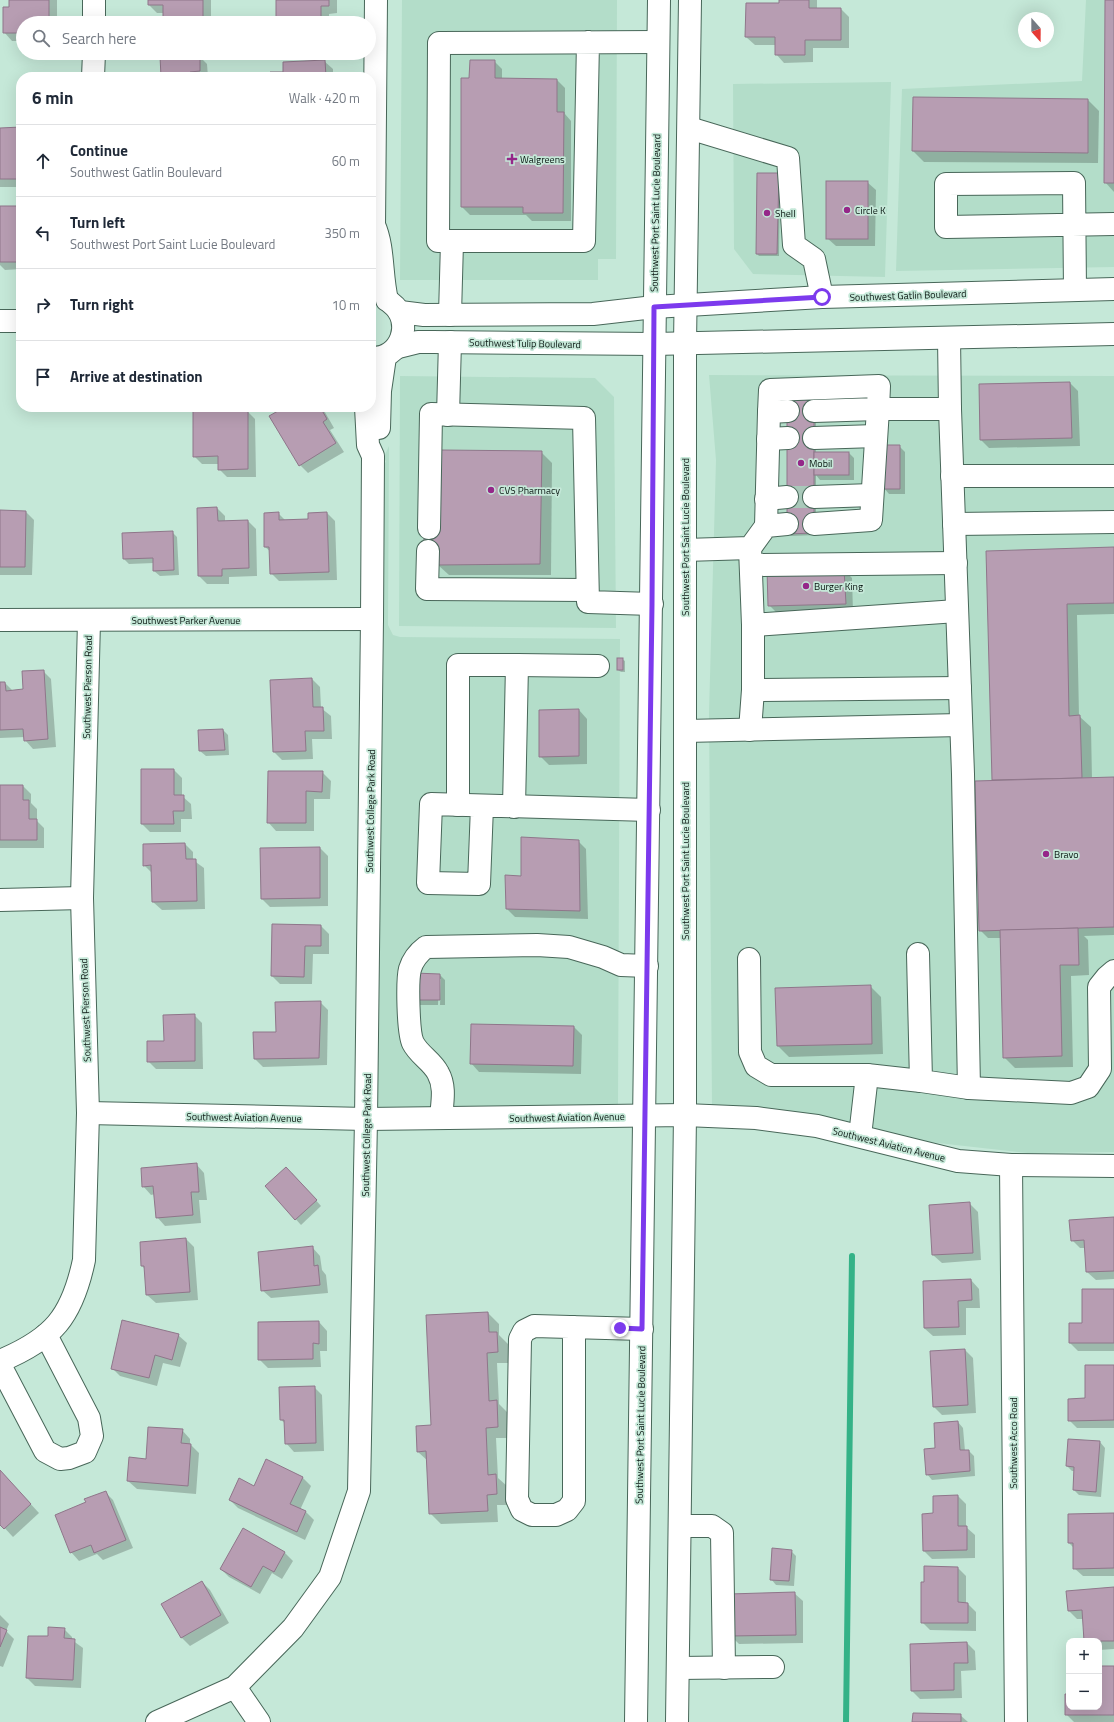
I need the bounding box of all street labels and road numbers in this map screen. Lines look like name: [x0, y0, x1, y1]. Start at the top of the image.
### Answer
street label: Southwest Port Saint Lucie Boulevard: [647, 134, 664, 292]
street label: Southwest Gatlin Boulevard: [849, 286, 967, 305]
street label: Southwest Tulip Boulevard: [469, 335, 581, 352]
street label: Southwest Port Saint Lucie Boulevard: [678, 458, 693, 616]
street label: Southwest Parker Avenue: [132, 613, 240, 628]
street label: Southwest Pierson Road: [79, 635, 96, 739]
street label: Southwest College Park Road: [362, 749, 379, 873]
street label: Southwest Port Saint Lucie Boulevard: [678, 782, 693, 940]
street label: Southwest Pierson Road: [76, 958, 95, 1062]
street label: Southwest College Park Road: [358, 1073, 375, 1197]
street label: Southwest Aviation Avenue: [186, 1109, 302, 1126]
street label: Southwest Aviation Avenue: [509, 1109, 625, 1126]
street label: Southwest Aviation Avenue: [831, 1123, 947, 1166]
street label: Southwest Port Saint Lucie Boulevard: [632, 1346, 649, 1504]
street label: Southwest Acco Road: [1006, 1397, 1021, 1489]

